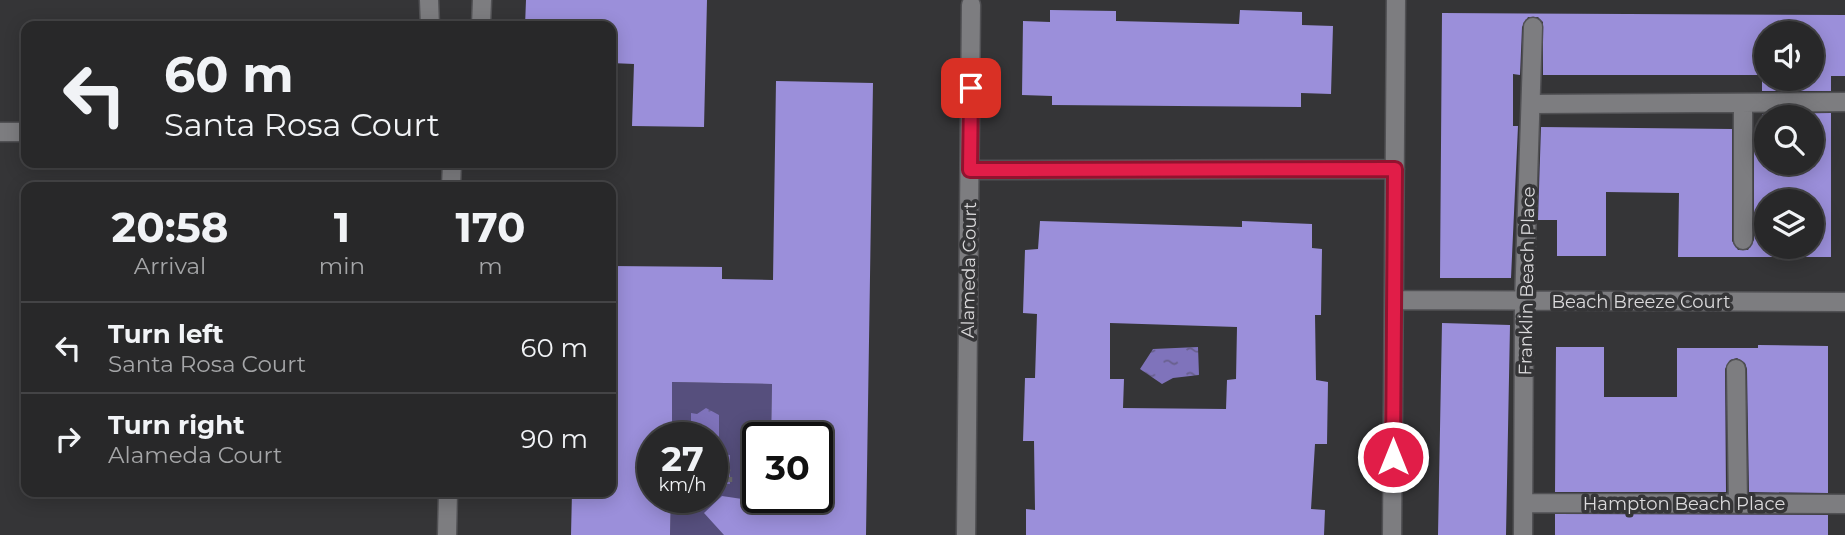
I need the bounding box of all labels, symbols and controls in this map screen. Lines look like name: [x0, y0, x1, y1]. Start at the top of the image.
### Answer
map controls: [1754, 21, 1824, 259]
button: sound: [1754, 21, 1824, 91]
text: 60 m: [164, 45, 294, 104]
icon: left: [49, 49, 140, 140]
pin: [941, 58, 1001, 118]
icon: arrive: [952, 69, 990, 107]
text: Santa Rosa Court: [164, 105, 440, 144]
button: search: [1754, 105, 1824, 175]
street label: Franklin Beach Place: [1514, 186, 1540, 376]
button: layers: [1754, 189, 1824, 259]
text: 20:58: [111, 201, 228, 253]
text: 1: [334, 201, 350, 253]
text: 170: [455, 201, 526, 253]
street label: Alameda Court: [957, 202, 981, 338]
text: Arrival: [134, 252, 206, 280]
text: min: [319, 252, 365, 280]
text: m: [478, 252, 503, 280]
street label: Beach Breeze Court: [1551, 291, 1731, 313]
text: Turn left: [108, 318, 224, 350]
icon: left: [49, 329, 87, 367]
text: 60 m: [521, 332, 588, 364]
text: Santa Rosa Court: [108, 350, 306, 378]
text: Turn right: [108, 409, 244, 441]
icon: right: [49, 420, 87, 458]
position arrow: [1356, 420, 1430, 494]
speed limit sign: 30: [742, 422, 833, 513]
text: 90 m: [521, 423, 588, 455]
text: 27: [661, 437, 704, 480]
text: Alameda Court: [108, 441, 282, 469]
text: km/h: [658, 474, 707, 496]
street label: Hampton Beach Place: [1583, 493, 1785, 515]

